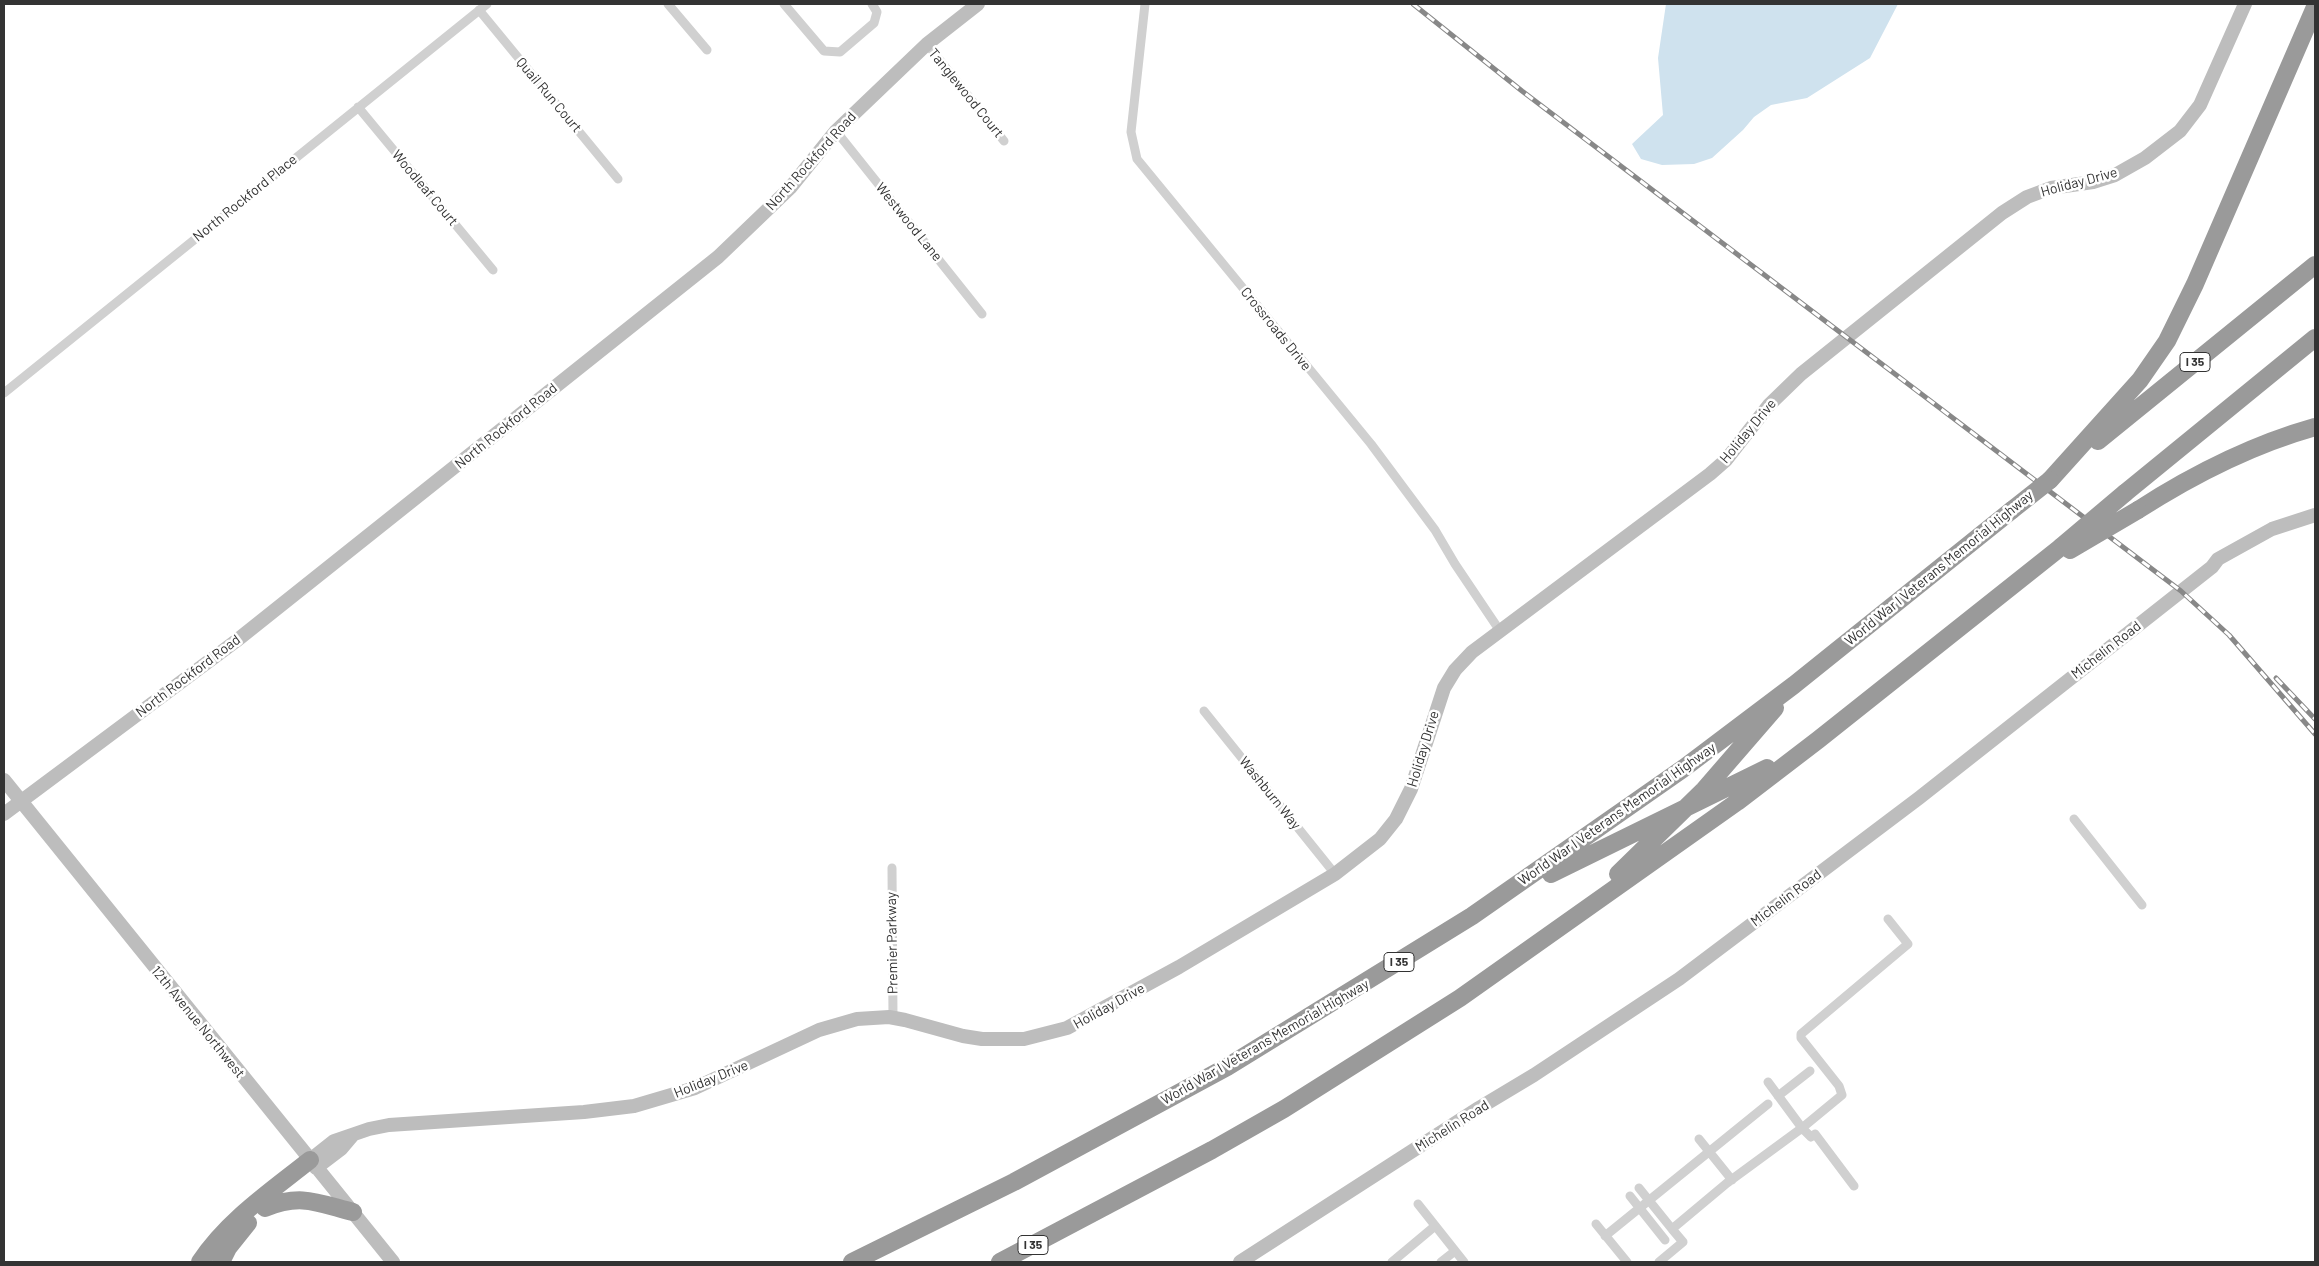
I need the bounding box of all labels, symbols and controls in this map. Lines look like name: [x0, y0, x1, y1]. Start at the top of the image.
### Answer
street label: Tanglewood Court: [925, 45, 1007, 141]
street label: Quail Run Court: [513, 54, 585, 136]
street label: North Rockford Road: [762, 108, 860, 214]
street label: Woodleaf Court: [388, 147, 462, 229]
street label: North Rockford Place: [190, 151, 300, 245]
street label: Holiday Drive: [2039, 164, 2119, 200]
street label: Westwood Lane: [872, 179, 946, 265]
street label: Crossroads Drive: [1237, 284, 1315, 374]
road number: I 35: [2180, 352, 2210, 372]
street label: North Rockford Road: [451, 380, 561, 472]
street label: Holiday Drive: [1716, 395, 1780, 467]
street label: World War I Veterans Memorial Highway: [1842, 487, 2036, 649]
street label: Michelin Road: [2068, 618, 2144, 682]
street label: North Rockford Road: [132, 631, 244, 721]
street label: Holiday Drive: [1403, 709, 1443, 789]
street label: World War I Veterans Memorial Highway: [1515, 739, 1719, 889]
street label: Washburn Way: [1236, 753, 1304, 833]
street label: Michelin Road: [1747, 866, 1825, 930]
street label: Premier Parkway: [883, 892, 901, 994]
road number: I 35: [1384, 952, 1414, 972]
street label: 12th Avenue Northwest: [148, 963, 248, 1081]
street label: World War I Veterans Memorial Highway: [1158, 975, 1372, 1109]
street label: Holiday Drive: [1070, 980, 1148, 1032]
street label: Holiday Drive: [671, 1056, 751, 1102]
street label: Michelin Road: [1412, 1097, 1492, 1155]
road number: I 35: [1018, 1236, 1048, 1254]

